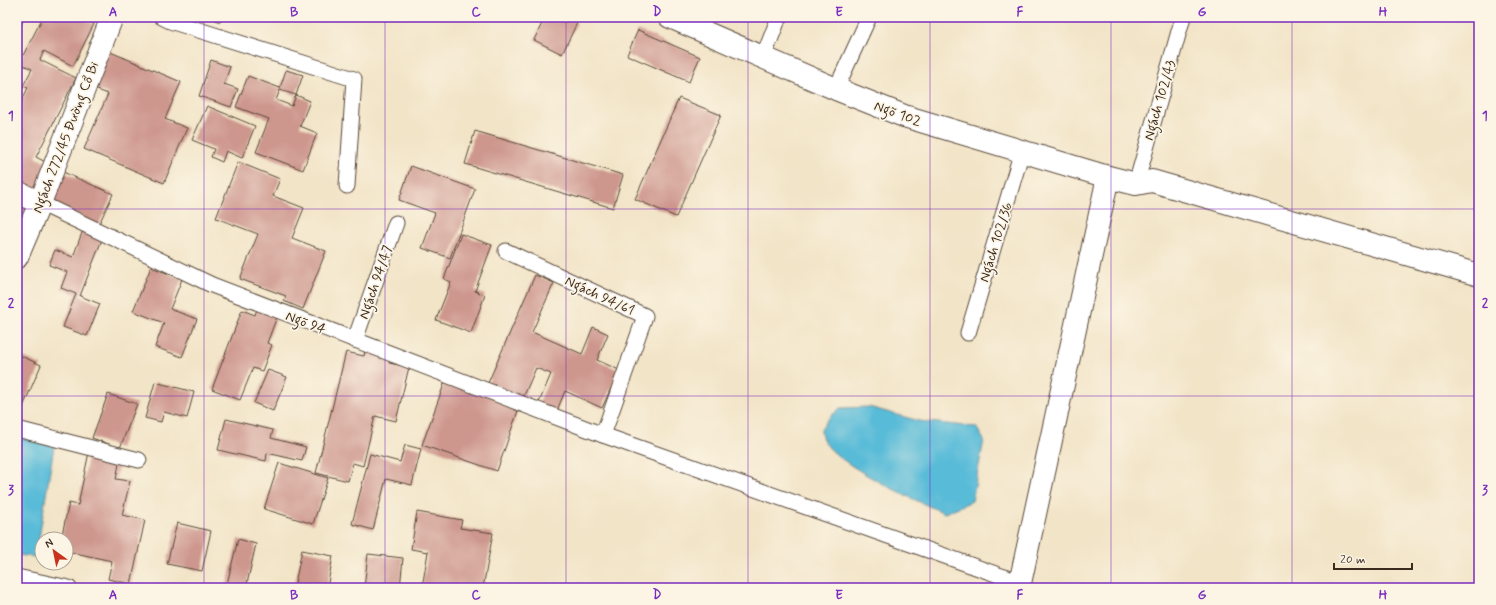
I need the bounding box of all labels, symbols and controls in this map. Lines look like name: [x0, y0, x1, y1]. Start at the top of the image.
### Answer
text: A: [109, 4, 117, 21]
text: B: [290, 4, 299, 21]
text: C: [471, 4, 481, 21]
text: D: [653, 4, 662, 21]
text: E: [835, 4, 843, 21]
text: F: [1017, 4, 1024, 21]
text: G: [1198, 4, 1207, 21]
text: H: [1379, 4, 1388, 21]
street label: Ngách 102/43: [1140, 58, 1182, 143]
street label: Ngách 272/45 Đường Cổ Bi: [29, 59, 105, 216]
street label: Ngõ 102: [871, 97, 924, 133]
text: 1: [8, 108, 14, 125]
text: 1: [1482, 108, 1488, 125]
street label: Ngách 102/36: [975, 200, 1019, 285]
street label: Ngách 94/47: [355, 243, 399, 322]
street label: Ngách 94/61: [561, 272, 637, 322]
text: 2: [8, 295, 15, 312]
text: 2: [1482, 295, 1489, 312]
street label: Ngõ 94: [282, 307, 329, 341]
text: 3: [8, 482, 14, 499]
text: 3: [1482, 482, 1488, 499]
north arrow: [34, 531, 74, 571]
text: N: [42, 536, 56, 551]
scale bar: [1334, 545, 1412, 571]
text: 20 m: [1340, 552, 1366, 568]
text: A: [109, 587, 117, 604]
text: B: [290, 587, 299, 604]
text: C: [471, 587, 481, 604]
text: D: [653, 587, 662, 604]
text: E: [835, 587, 843, 604]
text: F: [1017, 587, 1024, 604]
text: G: [1198, 587, 1207, 604]
text: H: [1379, 587, 1388, 604]

